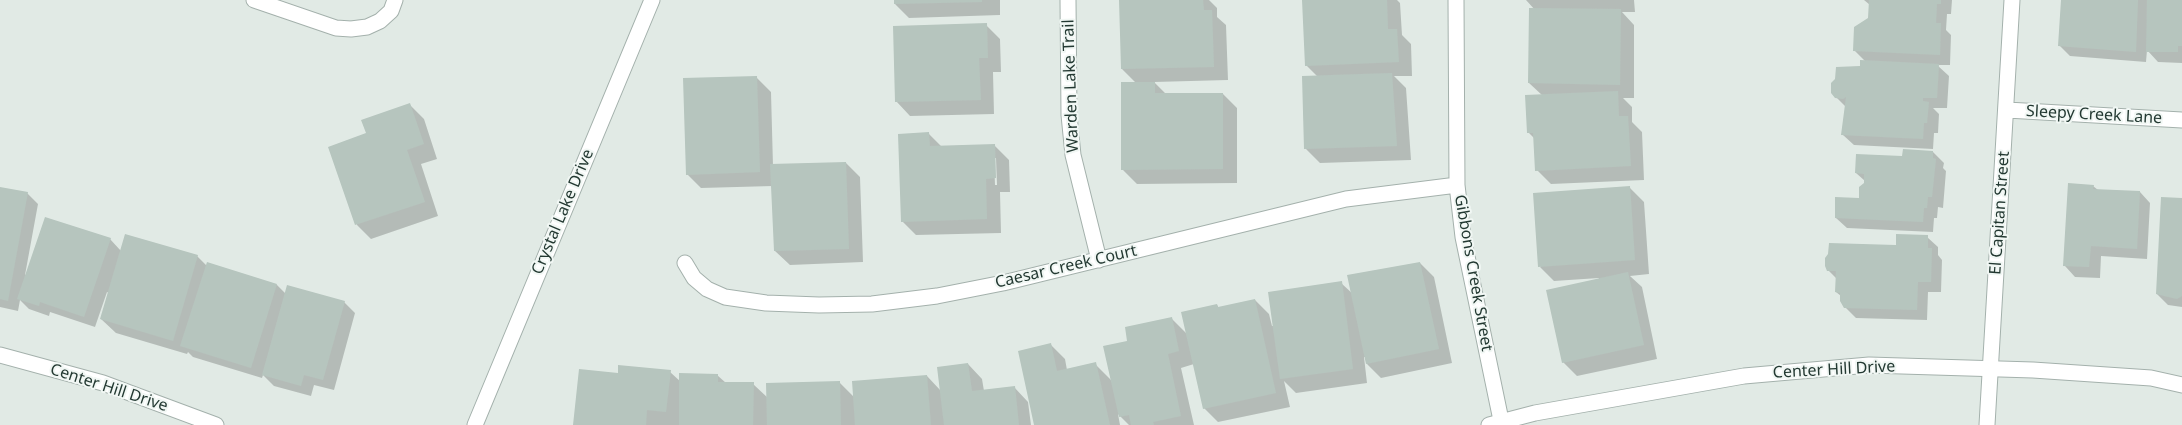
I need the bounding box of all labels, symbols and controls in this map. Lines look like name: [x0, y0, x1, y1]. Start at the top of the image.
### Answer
street label: Warden Lake Trail: [1059, 19, 1083, 153]
street label: Sleepy Creek Lane: [2025, 102, 2163, 128]
street label: Crystal Lake Drive: [528, 146, 598, 278]
street label: El Capitan Street: [1986, 151, 2014, 275]
street label: Gibbons Creek Street: [1450, 193, 1496, 353]
street label: Caesar Creek Court: [993, 241, 1139, 293]
street label: Center Hill Drive: [1772, 357, 1896, 383]
street label: Center Hill Drive: [48, 360, 170, 416]

